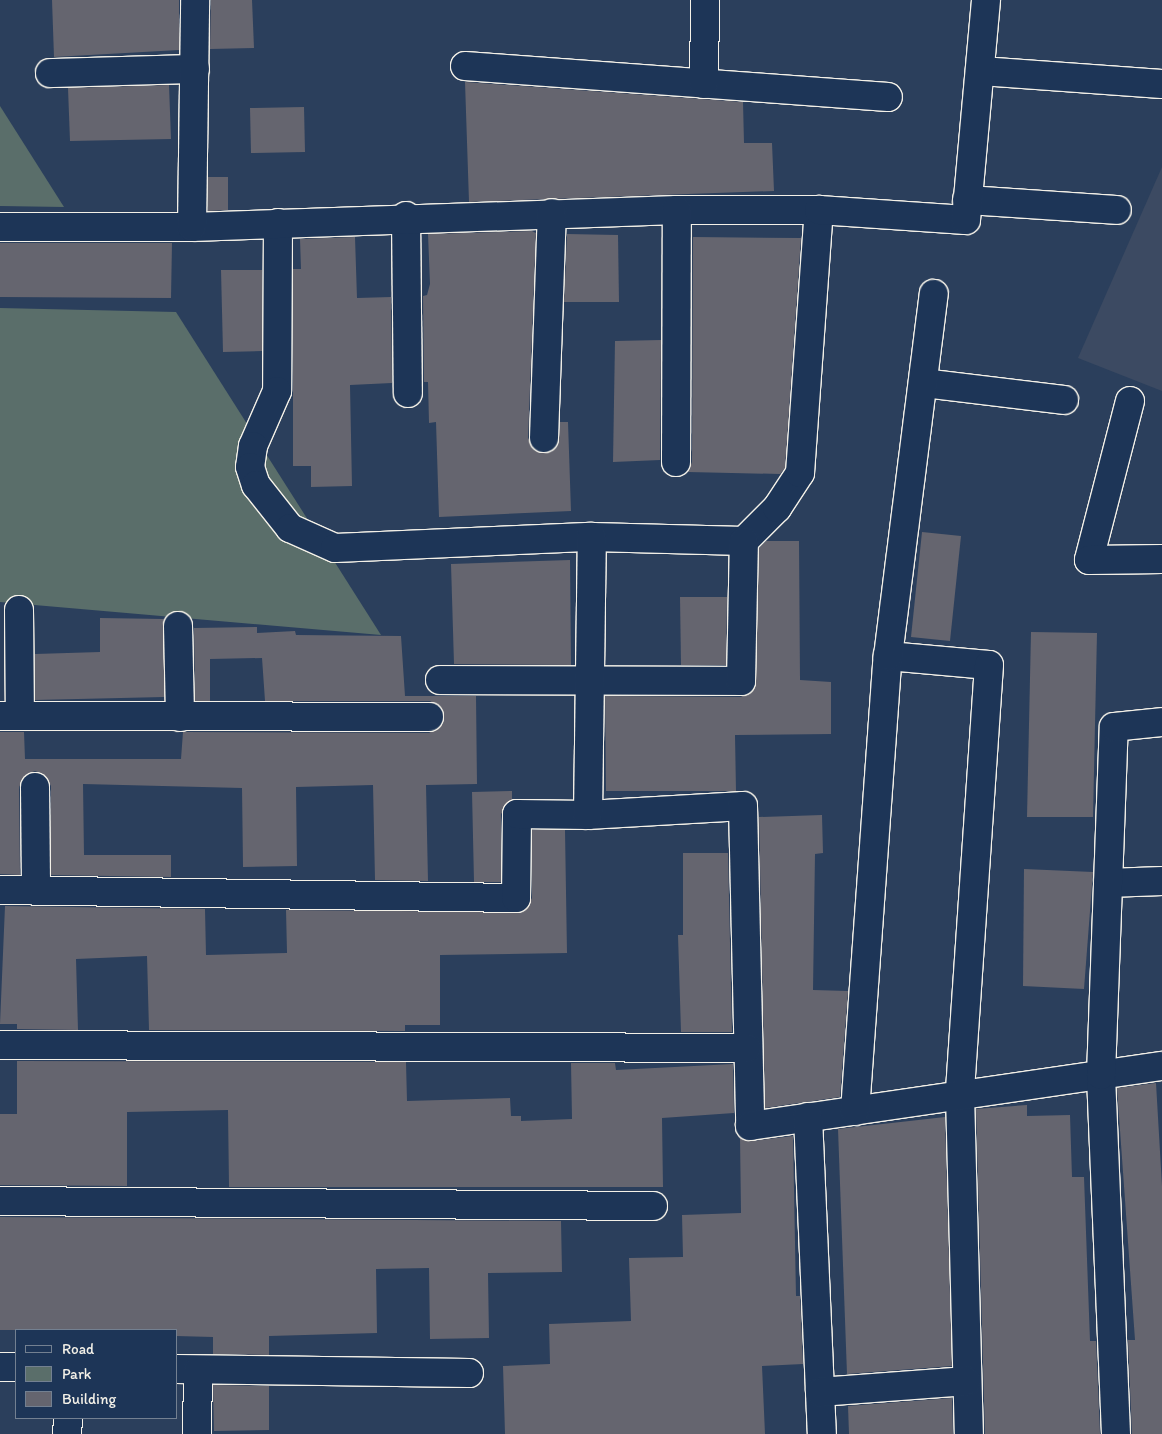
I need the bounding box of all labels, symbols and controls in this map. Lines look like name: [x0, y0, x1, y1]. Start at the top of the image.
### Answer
legend: [15, 1329, 178, 1419]
text: Road: [62, 1340, 94, 1358]
text: Park: [62, 1365, 92, 1383]
text: Building: [62, 1390, 116, 1408]

